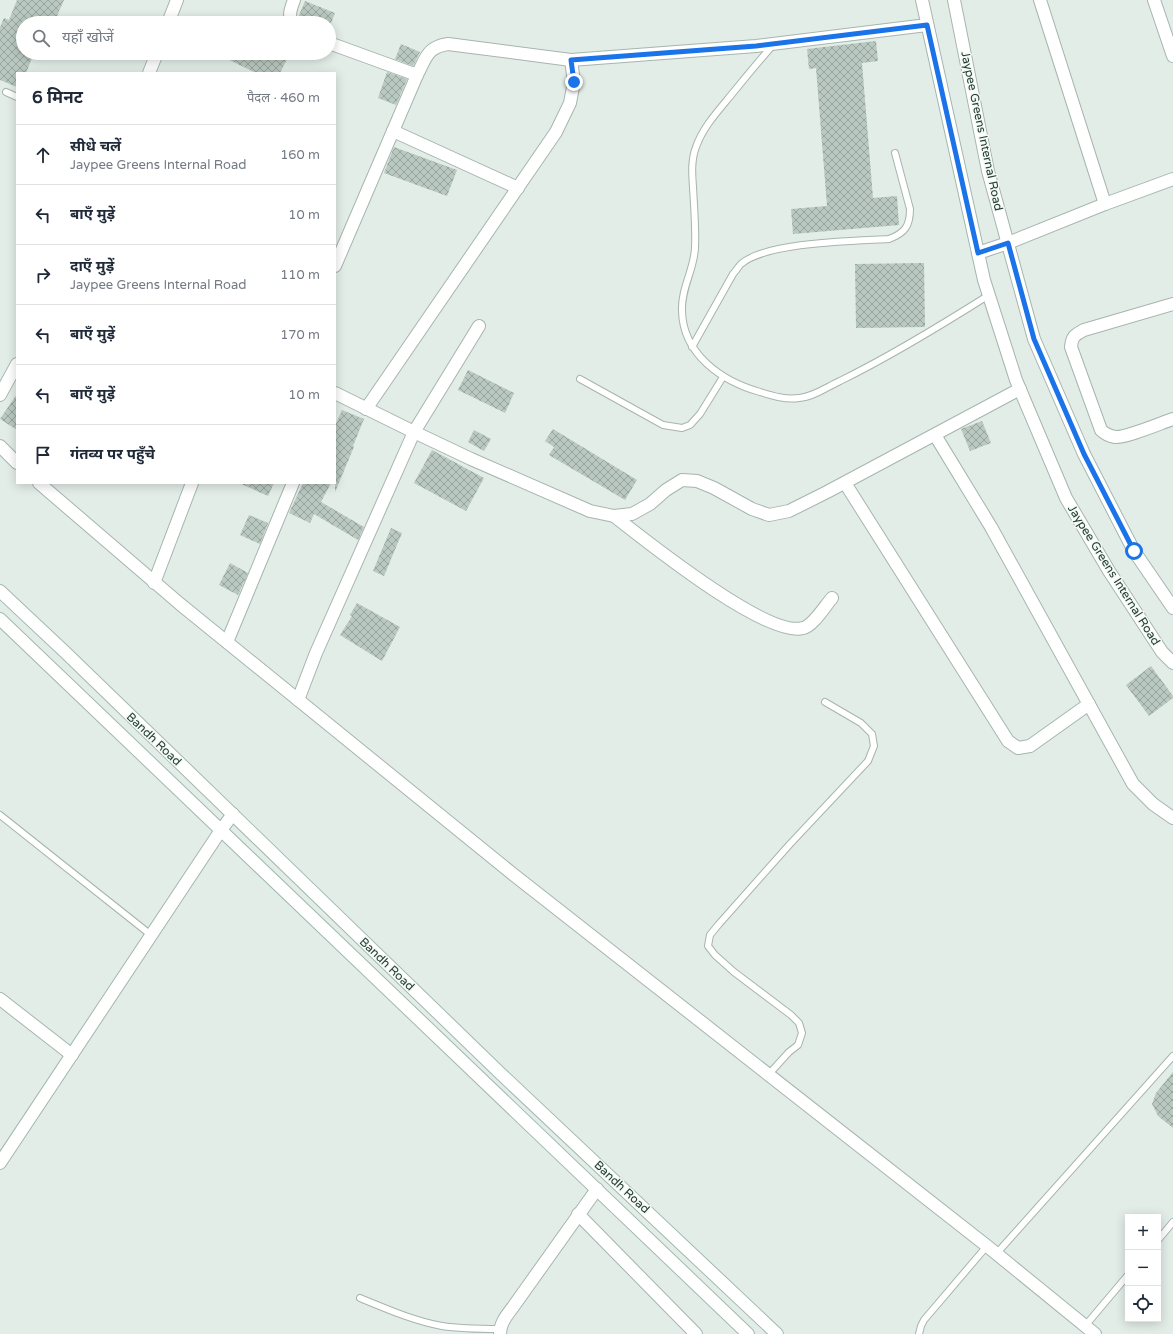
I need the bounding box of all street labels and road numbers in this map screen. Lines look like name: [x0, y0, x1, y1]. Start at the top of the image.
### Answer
street label: Jaypee Greens Internal Road: [958, 50, 1006, 212]
street label: Jaypee Greens Internal Road: [1065, 502, 1163, 648]
street label: Bandh Road: [124, 709, 184, 769]
street label: Bandh Road: [357, 934, 417, 994]
street label: Bandh Road: [591, 1158, 653, 1216]

